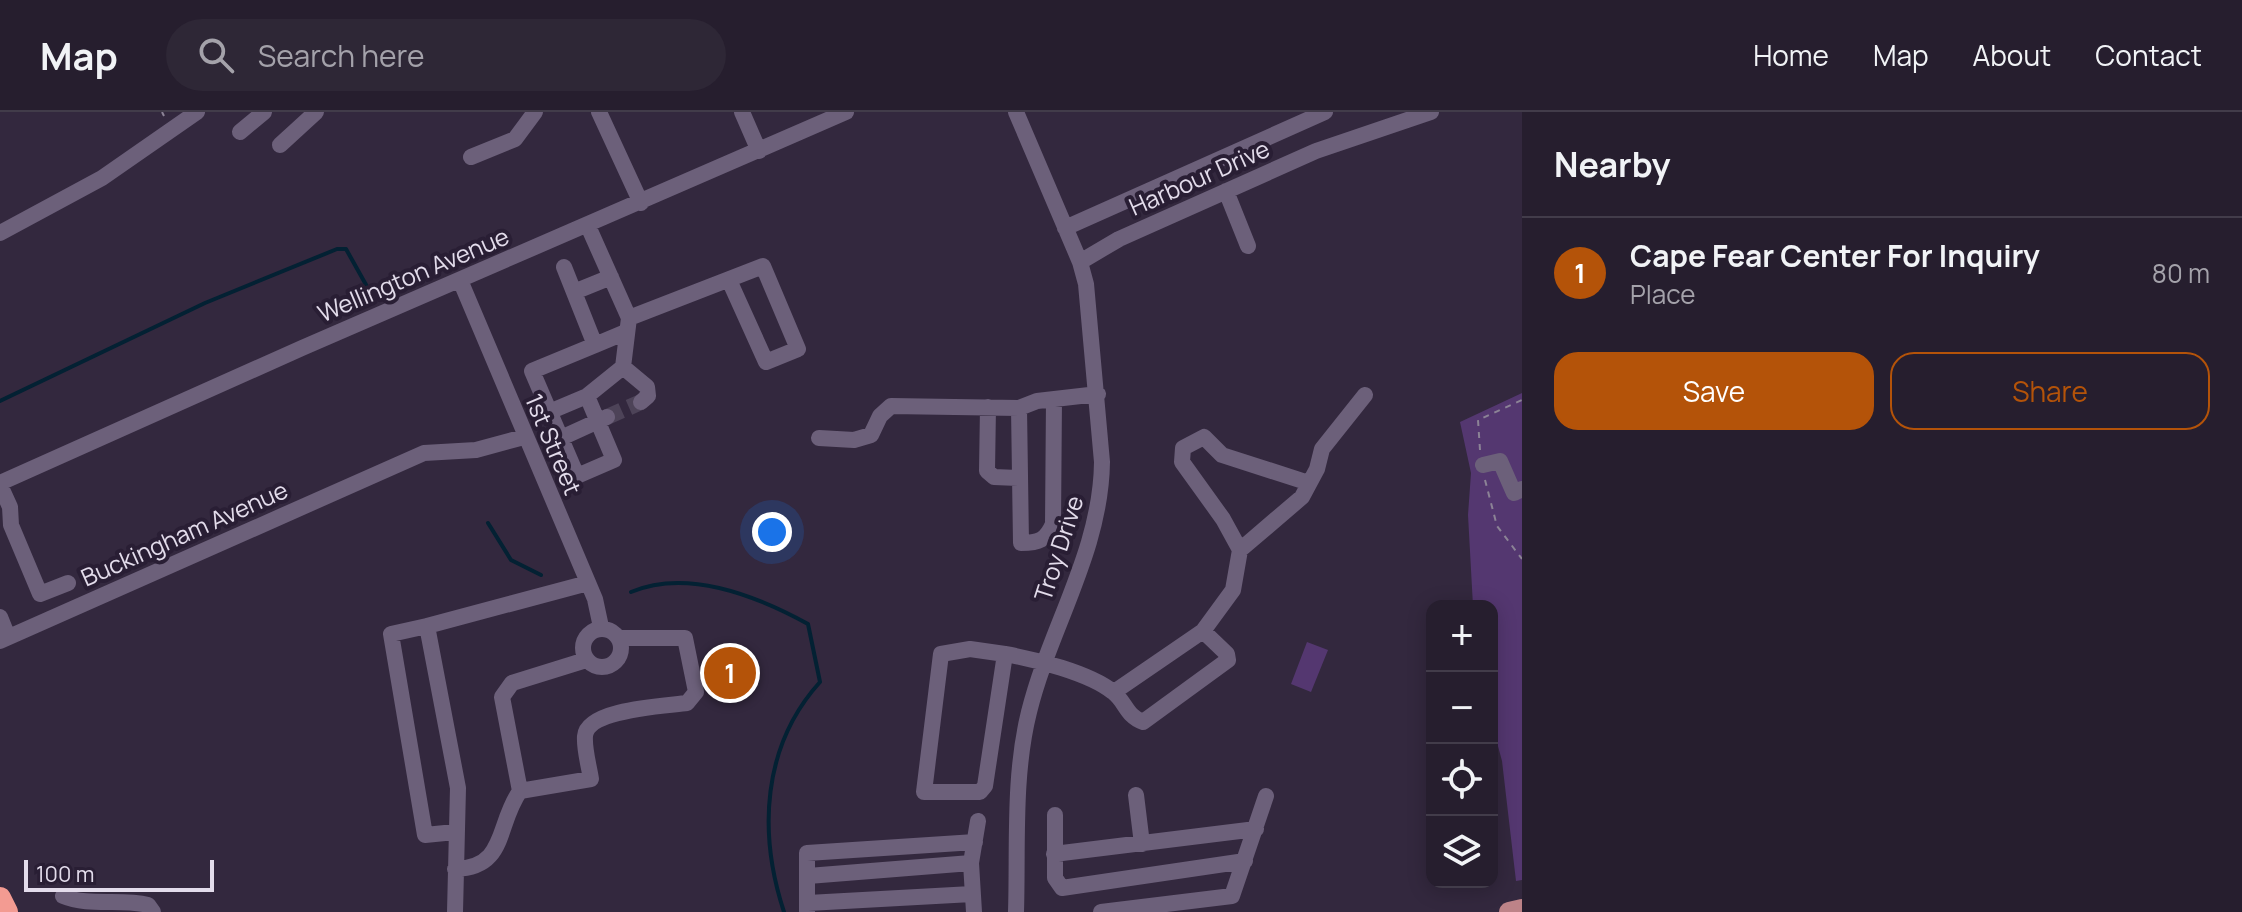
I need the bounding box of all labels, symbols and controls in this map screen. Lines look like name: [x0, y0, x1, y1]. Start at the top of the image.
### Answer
search box: [166, 19, 726, 91]
text: Map: [40, 29, 118, 81]
icon: search: [194, 33, 238, 77]
text: Search here: [258, 35, 425, 76]
text: Home: [1753, 36, 1829, 74]
text: Map: [1873, 36, 1929, 74]
text: About: [1973, 36, 2051, 74]
text: Contact: [2095, 36, 2202, 74]
street label: Harbour Drive: [1123, 131, 1275, 223]
text: Nearby: [1554, 141, 1670, 187]
street label: Wellington Avenue: [312, 219, 514, 329]
text: Cape Fear Center For Inquiry: [1630, 235, 2040, 276]
text: 1: [1574, 255, 1586, 291]
text: 80 m: [2152, 255, 2210, 291]
text: Place: [1630, 276, 1695, 312]
button: Save: [1554, 352, 1874, 430]
button: Share: [1890, 352, 2210, 430]
street label: 1st Street: [518, 388, 590, 500]
street label: Buckingham Avenue: [75, 473, 293, 593]
street label: Troy Drive: [1025, 491, 1091, 605]
your location: [752, 512, 792, 552]
map controls: [1426, 600, 1498, 888]
button: +: [1426, 600, 1498, 672]
pin: 1: [704, 643, 756, 703]
button: −: [1426, 672, 1498, 744]
button: locate: [1426, 744, 1498, 816]
button: layers: [1426, 816, 1498, 888]
scale bar: [24, 856, 214, 892]
text: 100 m: [36, 859, 94, 889]

